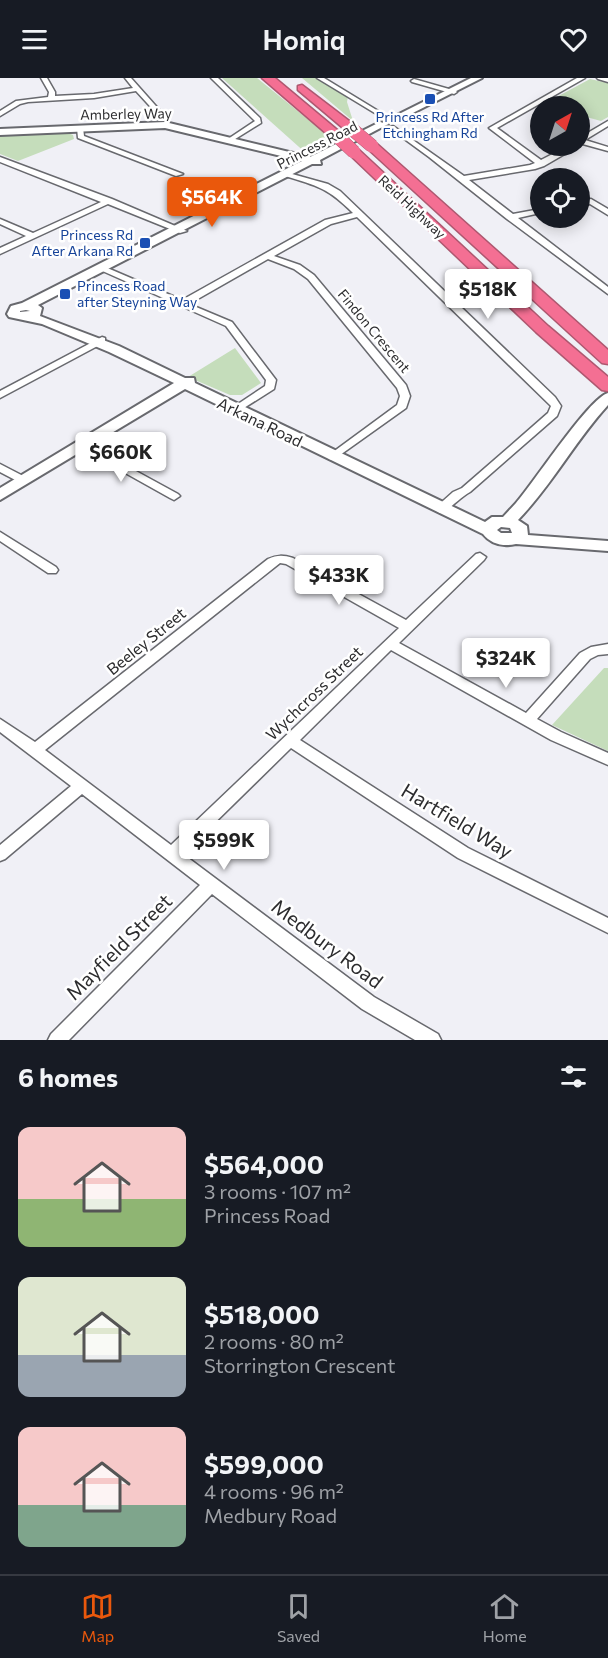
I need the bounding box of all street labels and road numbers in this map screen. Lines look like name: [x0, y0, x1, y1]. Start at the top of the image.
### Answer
street label: Amberley Way: [80, 104, 172, 123]
street label: Princess Road: [274, 117, 360, 172]
street label: Reid Highway: [375, 171, 449, 242]
street label: Findon Crescent: [335, 286, 414, 376]
street label: Arkana Road: [215, 393, 306, 450]
street label: Beeley Street: [102, 603, 189, 678]
street label: Wychcross Street: [261, 641, 366, 744]
street label: Hartfield Way: [397, 778, 518, 863]
street label: Mayfield Street: [60, 888, 176, 1004]
street label: Medbury Road: [267, 894, 388, 993]

